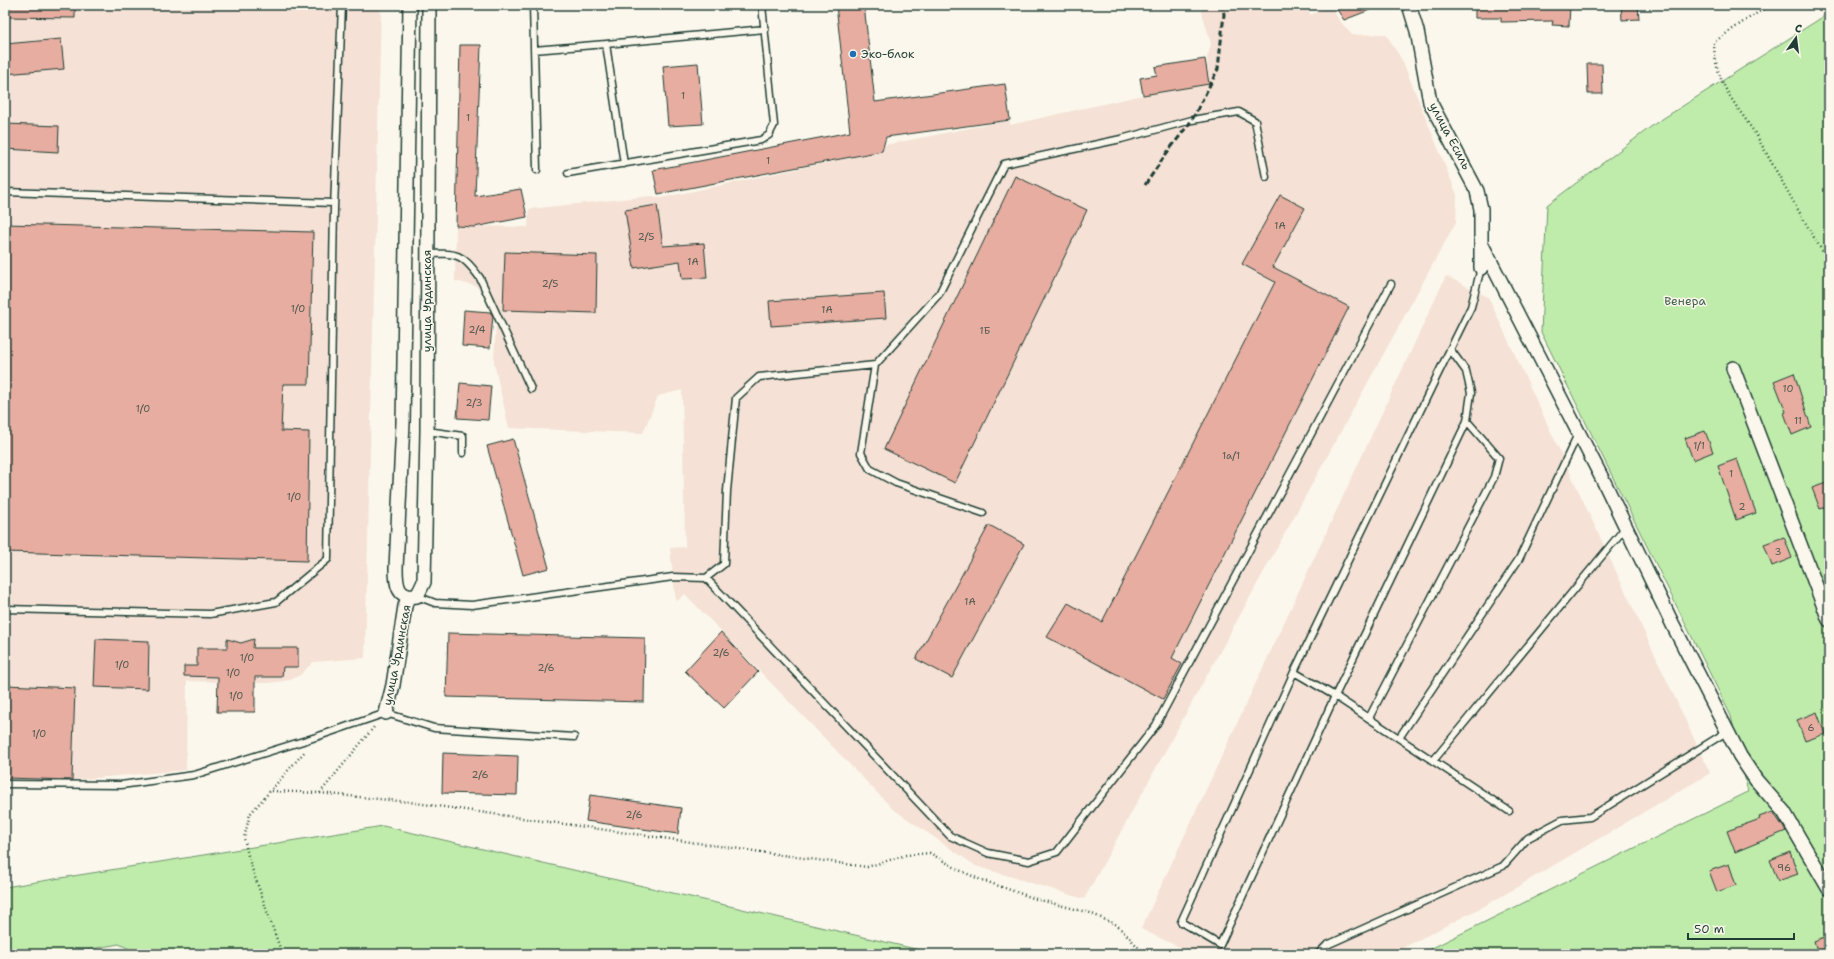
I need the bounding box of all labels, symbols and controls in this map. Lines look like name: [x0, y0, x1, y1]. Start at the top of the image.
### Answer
north arrow: [1776, 18, 1816, 58]
text: С: [1793, 21, 1804, 37]
place label: Эко-блок: [861, 46, 915, 62]
marker: Эко-блок: [848, 49, 858, 59]
house number: 1: [681, 89, 685, 102]
street label: улица Есиль: [1426, 100, 1474, 172]
house number: 1: [466, 111, 470, 124]
house number: 1: [766, 154, 770, 167]
house number: 1А: [1274, 219, 1286, 232]
house number: 2/5: [638, 230, 654, 243]
street label: улица Урдинская: [419, 250, 435, 352]
house number: 1А: [687, 255, 699, 268]
house number: 2/5: [542, 277, 558, 290]
park label: Венера: [1664, 293, 1706, 309]
house number: 1/0: [291, 302, 305, 315]
house number: 1А: [821, 303, 833, 316]
house number: 2/4: [469, 323, 485, 336]
house number: 1Б: [980, 324, 990, 337]
house number: 10: [1783, 382, 1793, 395]
house number: 2/3: [465, 396, 483, 409]
house number: 1/0: [136, 402, 150, 415]
house number: 11: [1794, 414, 1802, 427]
house number: 1/1: [1693, 439, 1705, 452]
house number: 1а/1: [1222, 449, 1240, 462]
house number: 1: [1729, 467, 1733, 480]
house number: 1/0: [287, 490, 301, 503]
house number: 2: [1739, 500, 1746, 513]
house number: 3: [1775, 545, 1782, 558]
house number: 1А: [964, 595, 976, 608]
street label: улица Урдинская: [379, 603, 415, 707]
house number: 2/6: [713, 646, 729, 659]
house number: 1/0: [240, 651, 254, 664]
house number: 1/0: [115, 658, 129, 671]
house number: 2/6: [538, 661, 554, 674]
house number: 1/0: [226, 666, 240, 679]
house number: 1/0: [229, 689, 243, 702]
house number: 6: [1808, 721, 1815, 734]
house number: 1/0: [32, 727, 46, 740]
house number: 2/6: [472, 768, 488, 781]
house number: 2/6: [626, 808, 642, 821]
house number: 96: [1777, 861, 1791, 874]
scale bar: [1688, 915, 1794, 941]
text: 50 m: [1694, 921, 1724, 937]

